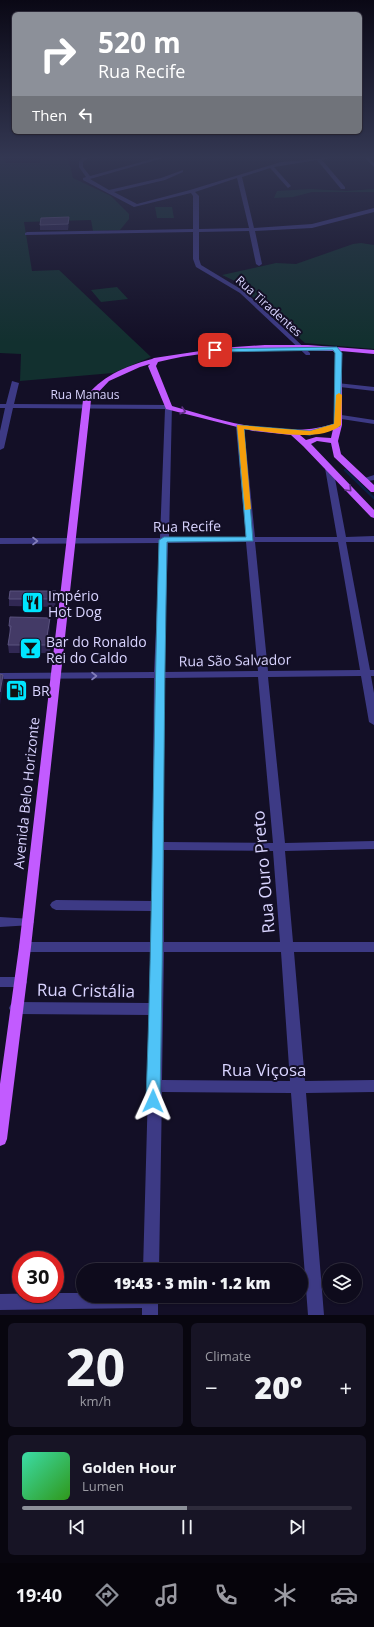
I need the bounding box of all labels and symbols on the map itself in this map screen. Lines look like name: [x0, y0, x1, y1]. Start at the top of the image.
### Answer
street label: Rua Tiradentes: [232, 272, 306, 341]
pin: [198, 333, 232, 367]
street label: Rua Manaus: [50, 386, 120, 403]
one-way arrow: [180, 406, 187, 414]
one-way arrow: [345, 484, 352, 492]
street label: Rua Recife: [153, 516, 221, 536]
one-way arrow: [32, 537, 38, 545]
place label: Império Hot Dog: [48, 586, 102, 621]
restaurant icon: Império Hot Dog: [20, 590, 46, 616]
place label: Bar do Ronaldo Rei do Caldo: [46, 632, 147, 667]
bar icon: Bar do Ronaldo Rei do Caldo: [17, 636, 43, 662]
street label: Rua São Salvador: [179, 650, 292, 670]
one-way arrow: [91, 672, 97, 680]
fuel station icon: BR: [3, 677, 29, 703]
place label: BR: [32, 681, 50, 700]
street label: Avenida Belo Horizonte: [9, 716, 43, 870]
street label: Rua Ouro Preto: [246, 810, 280, 934]
street label: Rua Cristália: [37, 978, 135, 1002]
street label: Rua Viçosa: [221, 1058, 307, 1081]
position arrow: [132, 1080, 174, 1122]
speed limit sign: 30: [12, 1251, 64, 1303]

